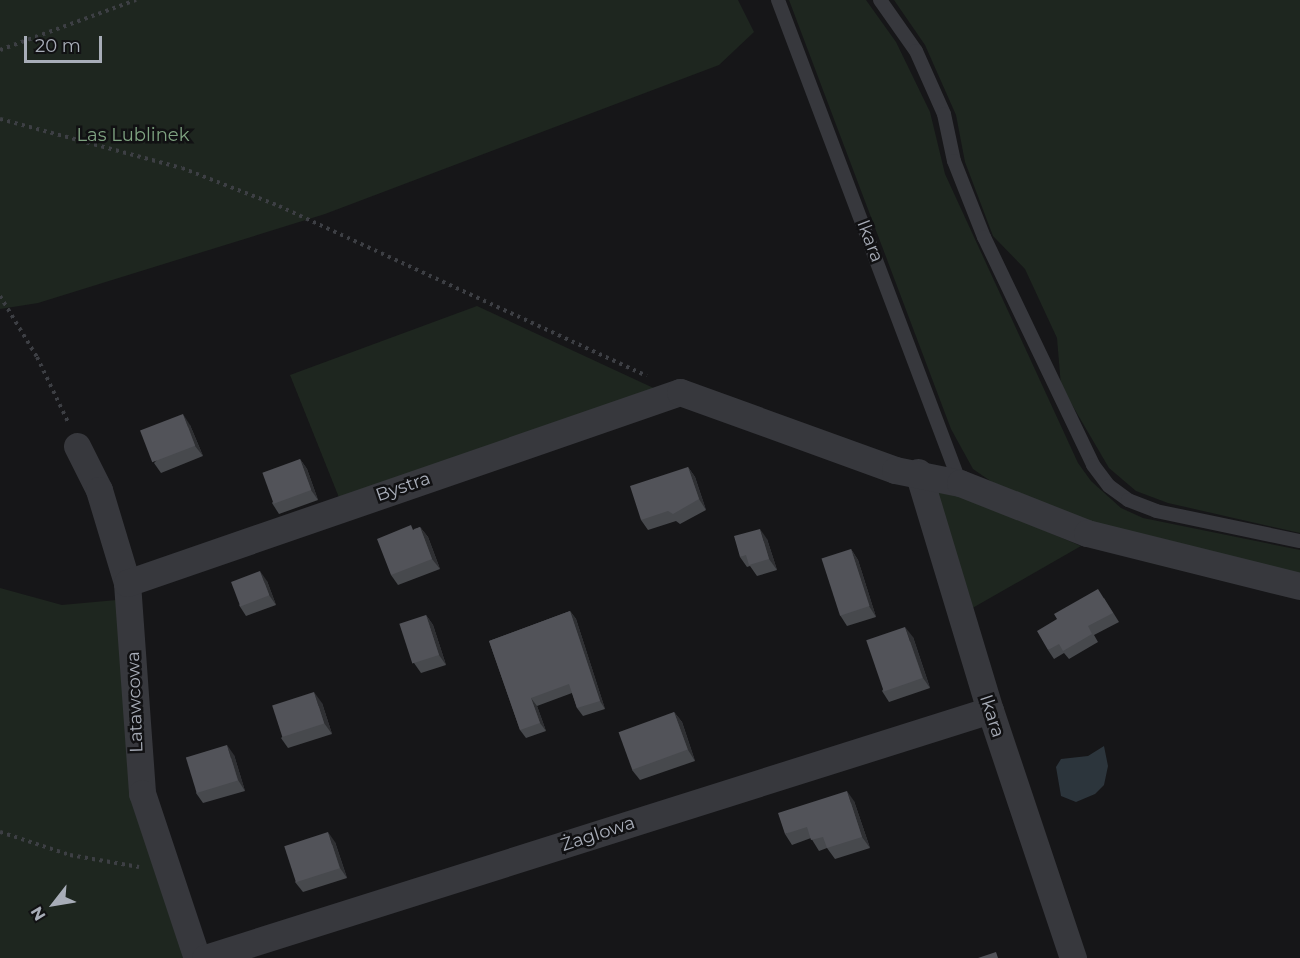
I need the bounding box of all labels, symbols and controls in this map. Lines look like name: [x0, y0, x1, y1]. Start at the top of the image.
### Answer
scale bar: [27, 24, 105, 62]
text: 20 m: [35, 35, 81, 57]
park label: Las Lublinek: [77, 124, 189, 146]
street label: Ikara: [852, 217, 888, 265]
street label: Bystra: [373, 468, 433, 506]
street label: Latawcowa: [122, 651, 148, 753]
street label: Ikara: [975, 692, 1009, 740]
street label: Żaglowa: [558, 812, 638, 856]
north arrow: [24, 874, 84, 934]
text: N: [27, 903, 50, 924]

